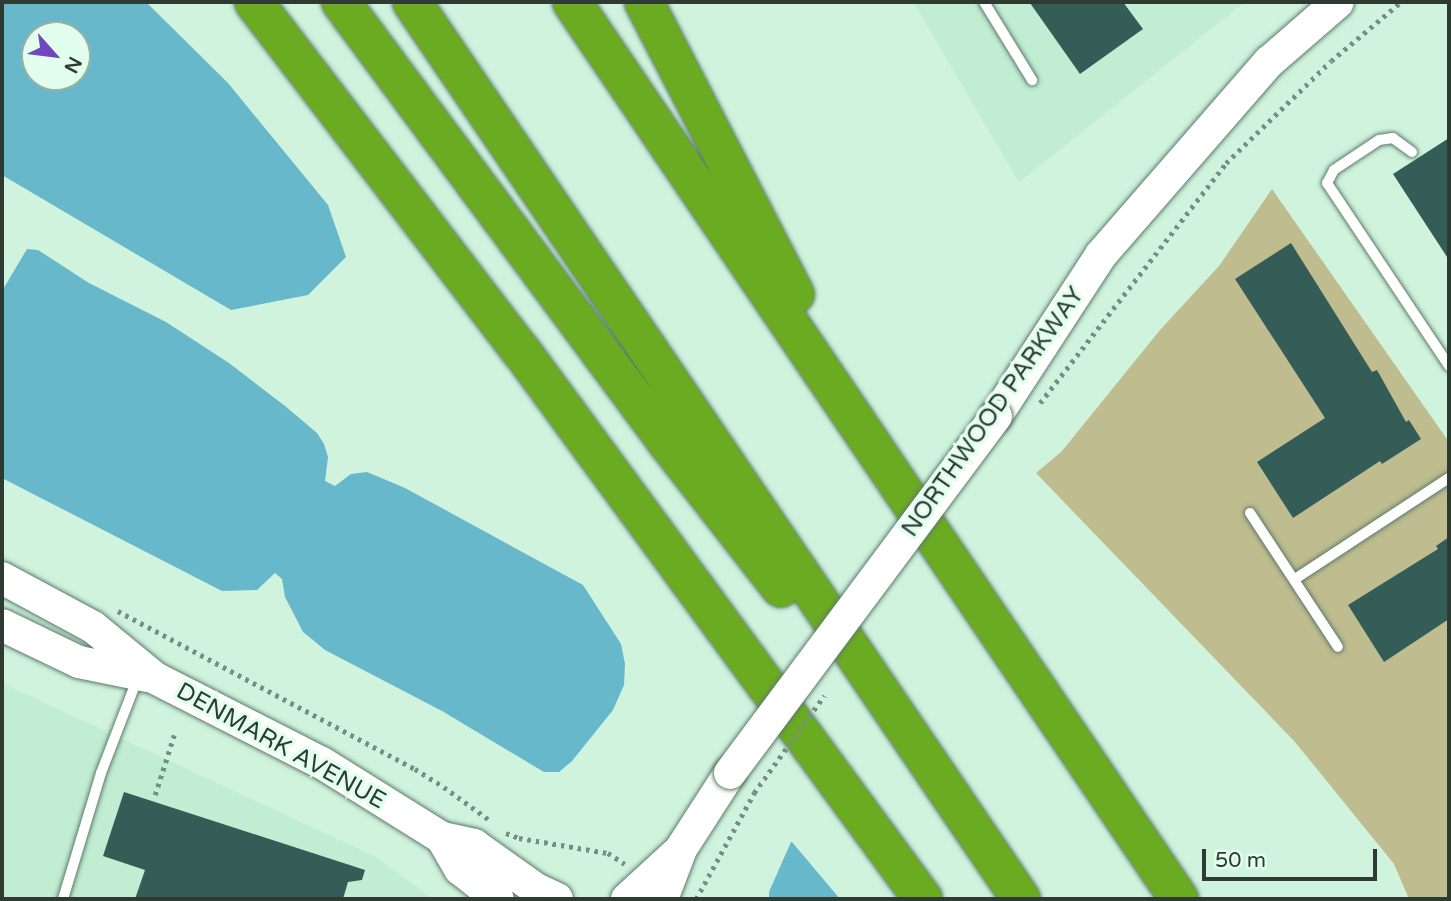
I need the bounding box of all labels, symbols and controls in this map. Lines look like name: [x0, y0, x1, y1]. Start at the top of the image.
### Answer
north arrow: [21, 21, 91, 91]
text: N: [59, 53, 86, 77]
street label: NORTHWOOD PARKWAY: [896, 282, 1090, 542]
street label: DENMARK AVENUE: [171, 677, 391, 815]
scale bar: [1206, 834, 1381, 878]
text: 50 m: [1215, 848, 1266, 873]

